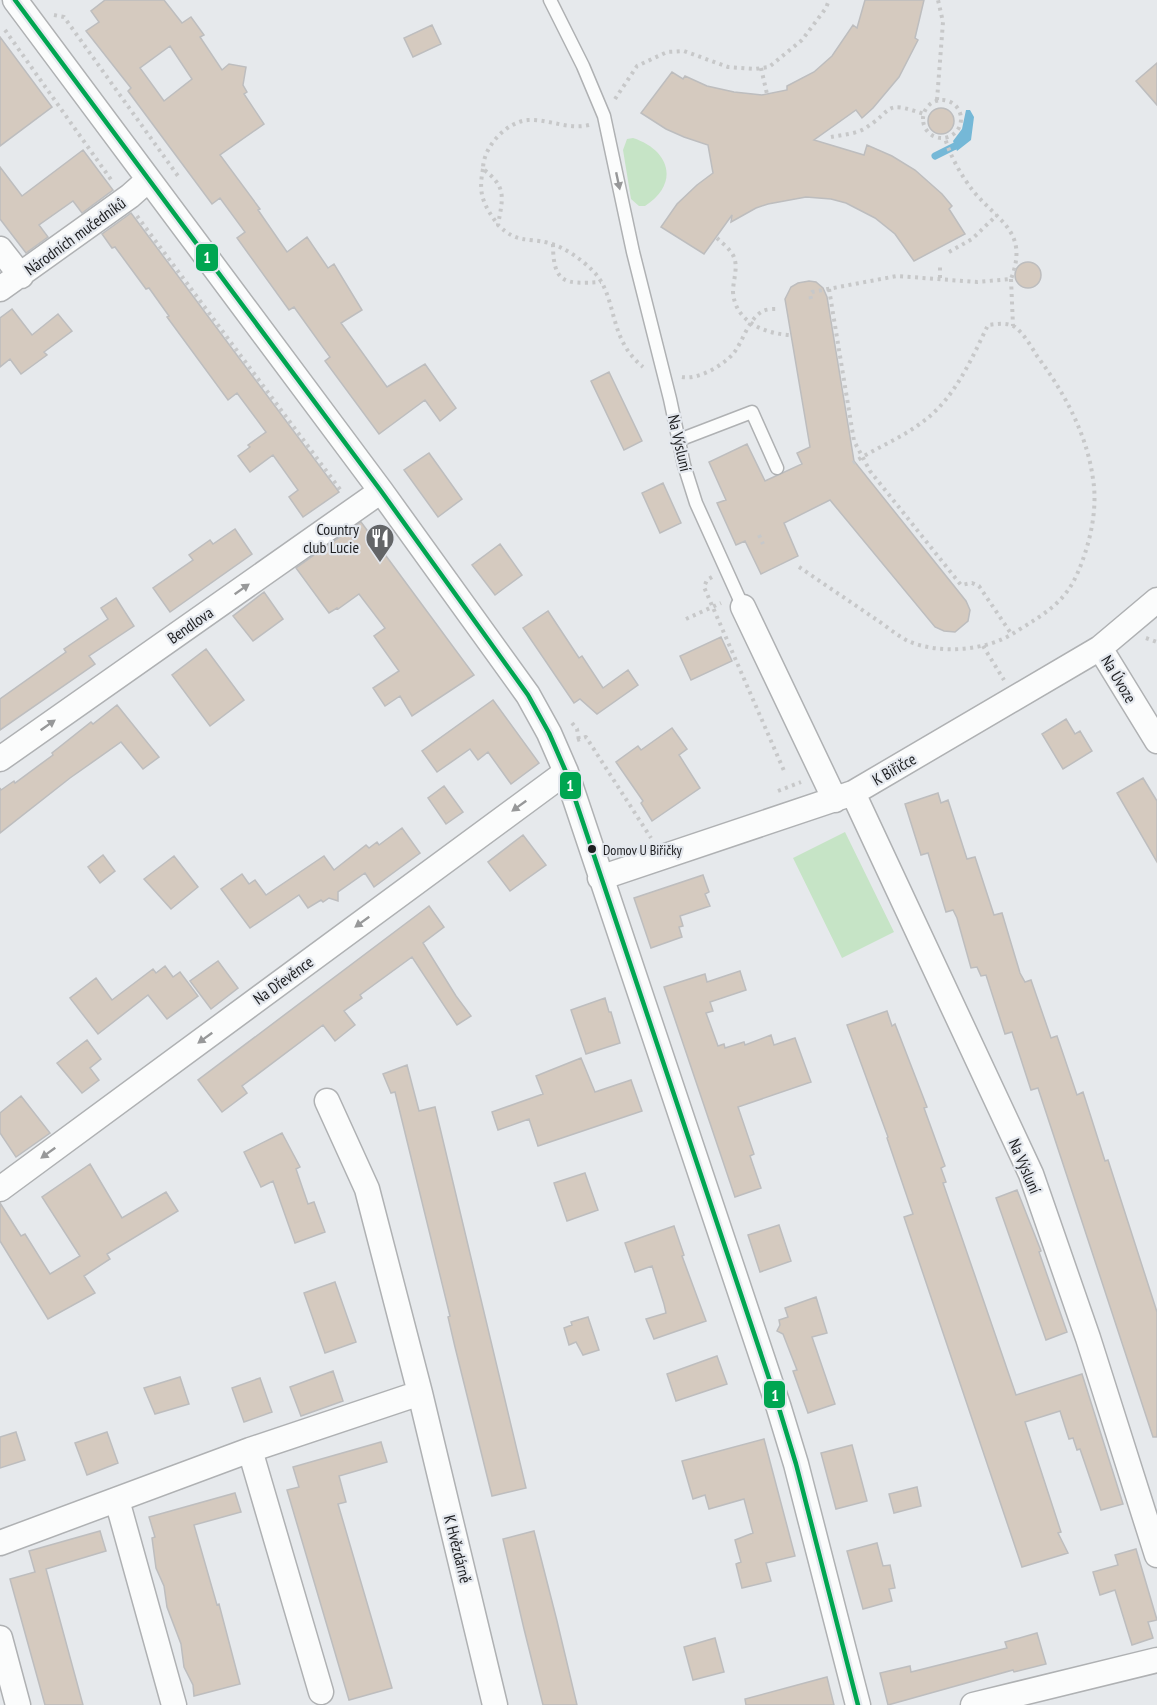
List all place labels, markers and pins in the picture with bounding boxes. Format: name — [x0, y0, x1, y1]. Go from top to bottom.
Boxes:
place label: Country club Lucie — [303, 519, 359, 557]
restaurant icon: Country club Lucie — [364, 522, 396, 564]
place label: Domov U Biřičky — [603, 841, 683, 859]
marker: Domov U Biřičky — [586, 843, 598, 855]

